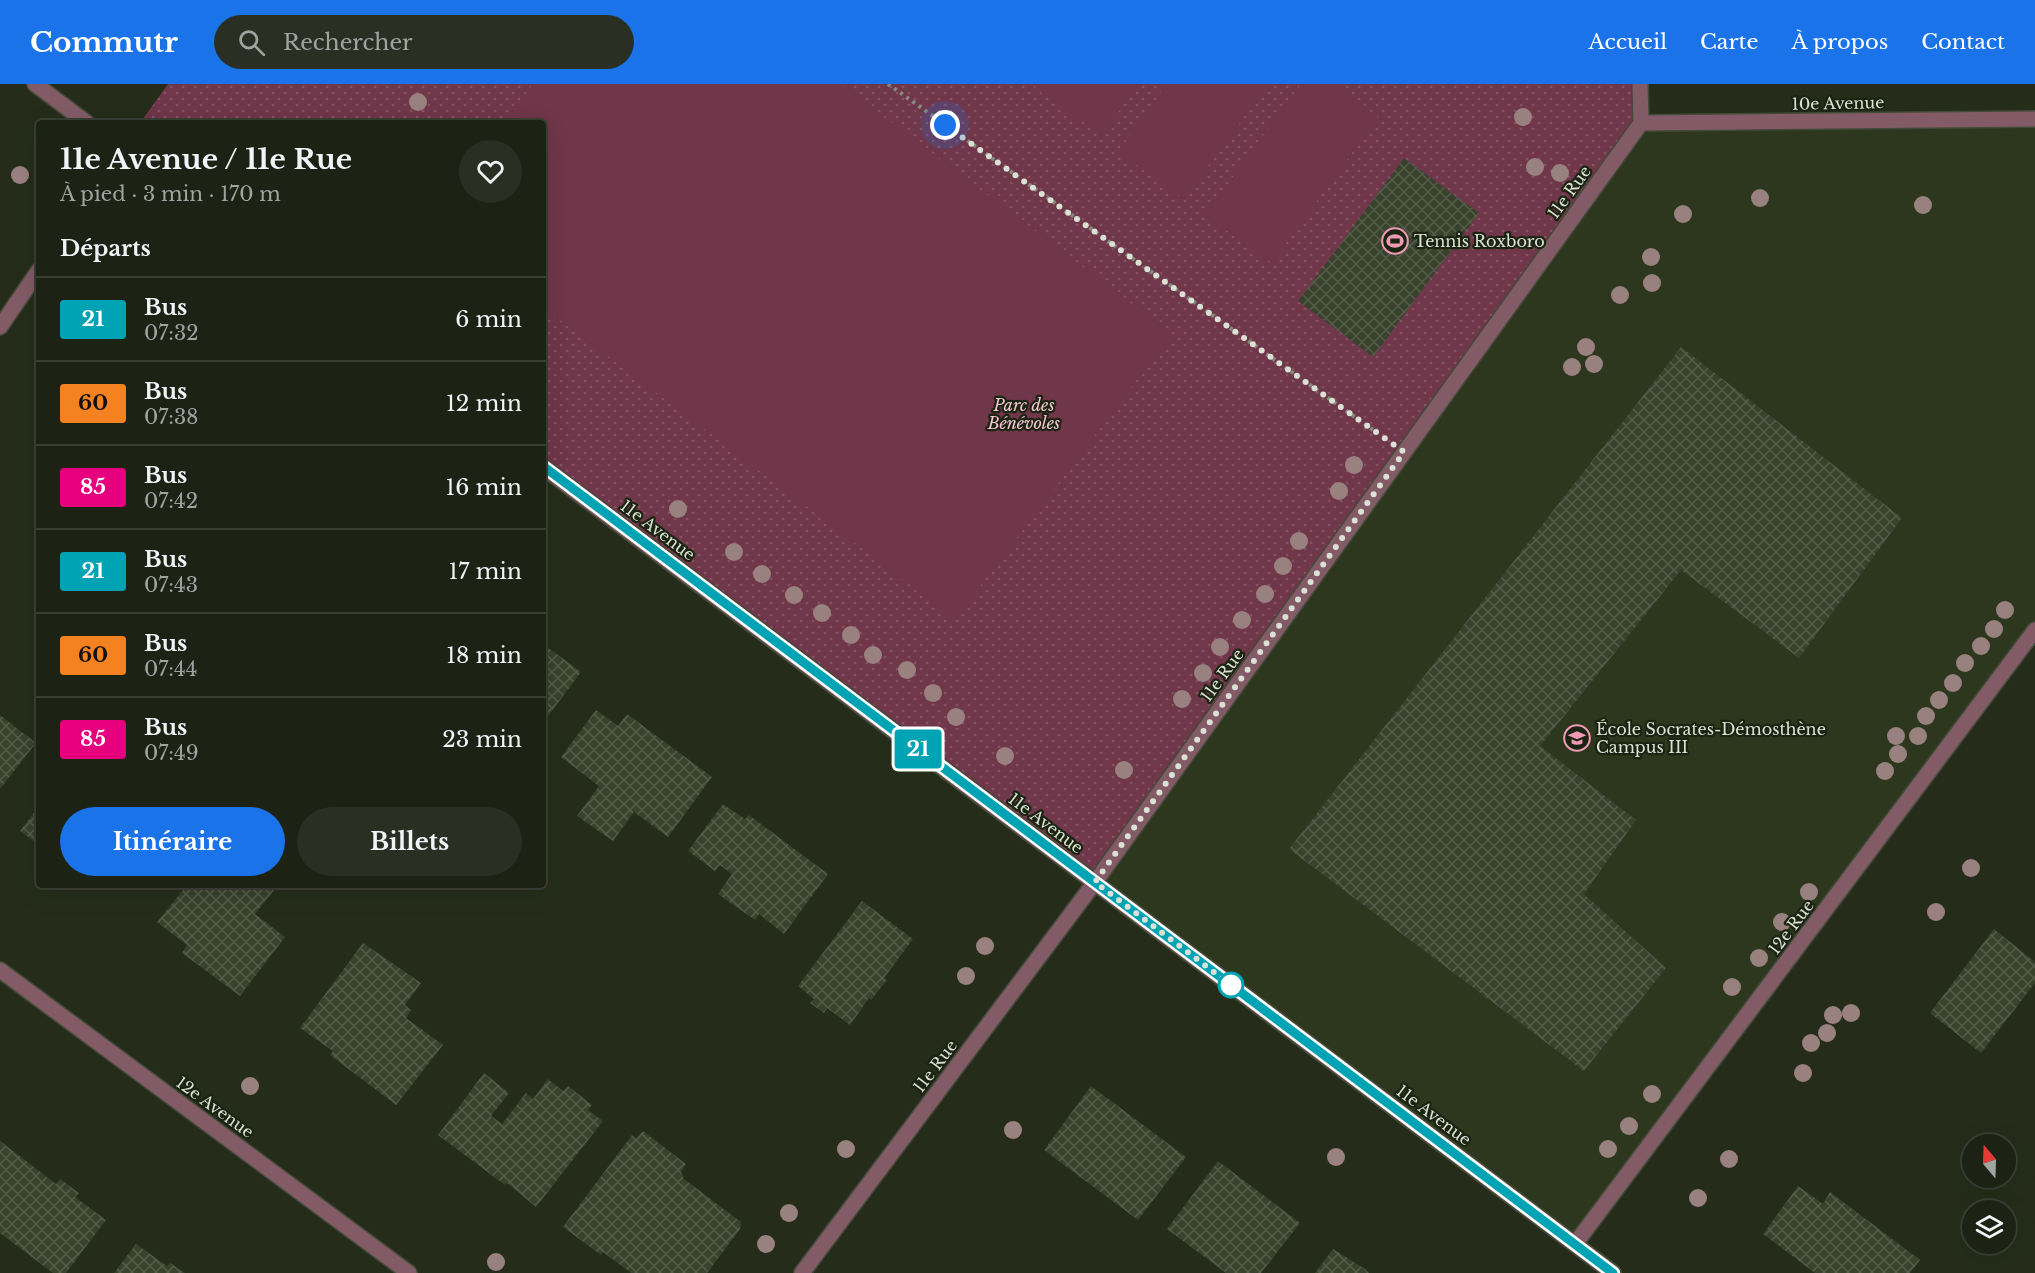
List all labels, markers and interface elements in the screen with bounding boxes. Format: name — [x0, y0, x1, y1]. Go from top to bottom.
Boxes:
search box — [214, 15, 634, 69]
text: Commutr — [30, 25, 178, 60]
icon: search — [235, 26, 268, 59]
text: Rechercher — [283, 29, 413, 56]
text: Accueil — [1589, 29, 1667, 55]
text: Carte — [1700, 29, 1759, 55]
text: À propos — [1792, 29, 1888, 55]
text: Contact — [1921, 29, 2005, 55]
street label: 10e Avenue — [1792, 92, 1884, 114]
your location — [930, 110, 960, 140]
button: heart — [459, 140, 522, 203]
text: 11e Avenue / 11e Rue — [60, 142, 352, 177]
street label: 11e Rue — [1543, 162, 1595, 222]
text: À pied · 3 min · 170 m — [60, 182, 281, 206]
sports icon: Tennis Roxboro — [1380, 226, 1410, 256]
place label: Tennis Roxboro — [1414, 231, 1545, 251]
text: Départs — [60, 235, 151, 262]
text: Bus — [144, 294, 187, 321]
text: 21 — [82, 306, 104, 332]
text: 6 min — [455, 306, 522, 333]
text: 07:32 — [144, 321, 199, 345]
text: Bus — [144, 378, 187, 405]
text: 60 — [78, 390, 108, 416]
text: 12 min — [446, 390, 522, 417]
park label: Parc des Bénévoles — [987, 395, 1060, 433]
text: 07:38 — [144, 405, 198, 429]
text: Bus — [144, 462, 187, 489]
text: 85 — [80, 474, 106, 500]
text: 16 min — [445, 474, 522, 501]
text: 07:42 — [144, 489, 198, 513]
street label: 11e Avenue — [617, 495, 699, 565]
text: Bus — [144, 546, 187, 573]
text: 21 — [82, 558, 104, 584]
text: 17 min — [449, 558, 522, 585]
text: 07:43 — [144, 573, 198, 597]
text: Bus — [144, 630, 187, 657]
text: 60 — [78, 642, 108, 668]
text: 18 min — [446, 642, 522, 669]
street label: 11e Rue — [1196, 645, 1248, 705]
text: 07:44 — [144, 657, 197, 681]
text: Bus — [144, 714, 187, 741]
place label: École Socrates-Démosthène Campus III — [1596, 719, 1826, 757]
school or university icon: École Socrates-Démosthène Campus III — [1562, 723, 1592, 753]
text: 85 — [80, 726, 106, 752]
text: 23 min — [442, 726, 522, 753]
line badge: 21 — [891, 730, 945, 768]
text: 21 — [907, 736, 929, 762]
text: 07:49 — [144, 741, 199, 765]
street label: 11e Avenue — [1005, 788, 1087, 858]
button: Itinéraire — [60, 807, 285, 876]
button: Billets — [297, 807, 522, 876]
street label: 12e Rue — [1764, 896, 1818, 958]
unlabelled marker — [1218, 972, 1244, 998]
street label: 11e Rue — [909, 1036, 961, 1096]
street label: 12e Avenue — [172, 1072, 258, 1142]
street label: 11e Avenue — [1393, 1080, 1475, 1150]
north arrow — [1962, 1134, 2016, 1188]
map controls — [1962, 1134, 2016, 1254]
button: layers — [1962, 1200, 2016, 1254]

